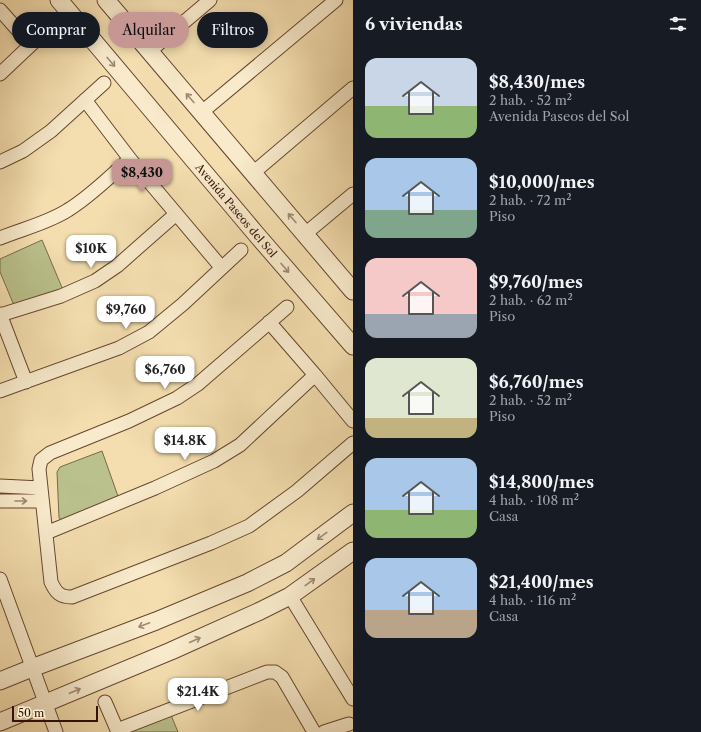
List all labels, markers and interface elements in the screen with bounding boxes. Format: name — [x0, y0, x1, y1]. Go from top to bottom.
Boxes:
chip: Comprar — [12, 12, 100, 48]
chip: Alquilar — [108, 12, 189, 48]
chip: Filtros — [197, 12, 268, 48]
icon: filters — [667, 13, 689, 35]
text: 6 viviendas — [365, 14, 463, 34]
one-way arrow — [106, 56, 115, 66]
text: $8,430/mes — [489, 72, 585, 92]
icon: home — [397, 74, 445, 122]
one-way arrow — [185, 92, 194, 103]
text: 2 hab. · 52 m² — [489, 92, 572, 108]
text: Avenida Paseos del Sol — [489, 108, 629, 124]
pin: $8,430 — [109, 159, 175, 193]
street label: Avenida Paseos del Sol — [192, 160, 280, 261]
text: $8,430 — [121, 164, 163, 180]
text: $10,000/mes — [489, 172, 595, 192]
icon: home — [397, 174, 445, 222]
text: 2 hab. · 72 m² — [489, 192, 572, 208]
text: Piso — [489, 208, 515, 224]
one-way arrow — [287, 213, 296, 223]
pin: $10K — [67, 235, 115, 269]
text: $10K — [75, 240, 107, 256]
one-way arrow — [281, 263, 290, 273]
text: $9,760/mes — [489, 272, 583, 292]
icon: home — [397, 274, 445, 322]
text: 2 hab. · 62 m² — [489, 292, 573, 308]
pin: $9,760 — [93, 296, 159, 330]
text: $9,760 — [106, 301, 146, 317]
text: Piso — [489, 308, 515, 324]
pin: $6,760 — [132, 356, 198, 390]
text: $6,760 — [145, 361, 185, 377]
text: $6,760/mes — [489, 372, 584, 392]
icon: home — [397, 374, 445, 422]
text: 2 hab. · 52 m² — [489, 392, 572, 408]
text: Piso — [489, 408, 515, 424]
pin: $14.8K — [152, 427, 218, 461]
text: $14.8K — [164, 432, 206, 448]
text: $14,800/mes — [489, 472, 594, 492]
icon: home — [397, 474, 445, 522]
text: 4 hab. · 108 m² — [489, 492, 579, 508]
one-way arrow — [14, 497, 27, 505]
text: Casa — [489, 508, 518, 524]
one-way arrow — [317, 532, 328, 540]
text: $21,400/mes — [489, 572, 594, 592]
icon: home — [397, 574, 445, 622]
one-way arrow — [304, 577, 315, 586]
text: 4 hab. · 116 m² — [489, 592, 576, 608]
text: Casa — [489, 608, 518, 624]
one-way arrow — [139, 622, 151, 630]
one-way arrow — [188, 636, 200, 643]
pin: $21.4K — [165, 678, 231, 712]
text: $21.4K — [177, 683, 219, 699]
one-way arrow — [69, 687, 81, 695]
scale bar — [12, 704, 98, 723]
text: 50 m — [18, 706, 44, 720]

